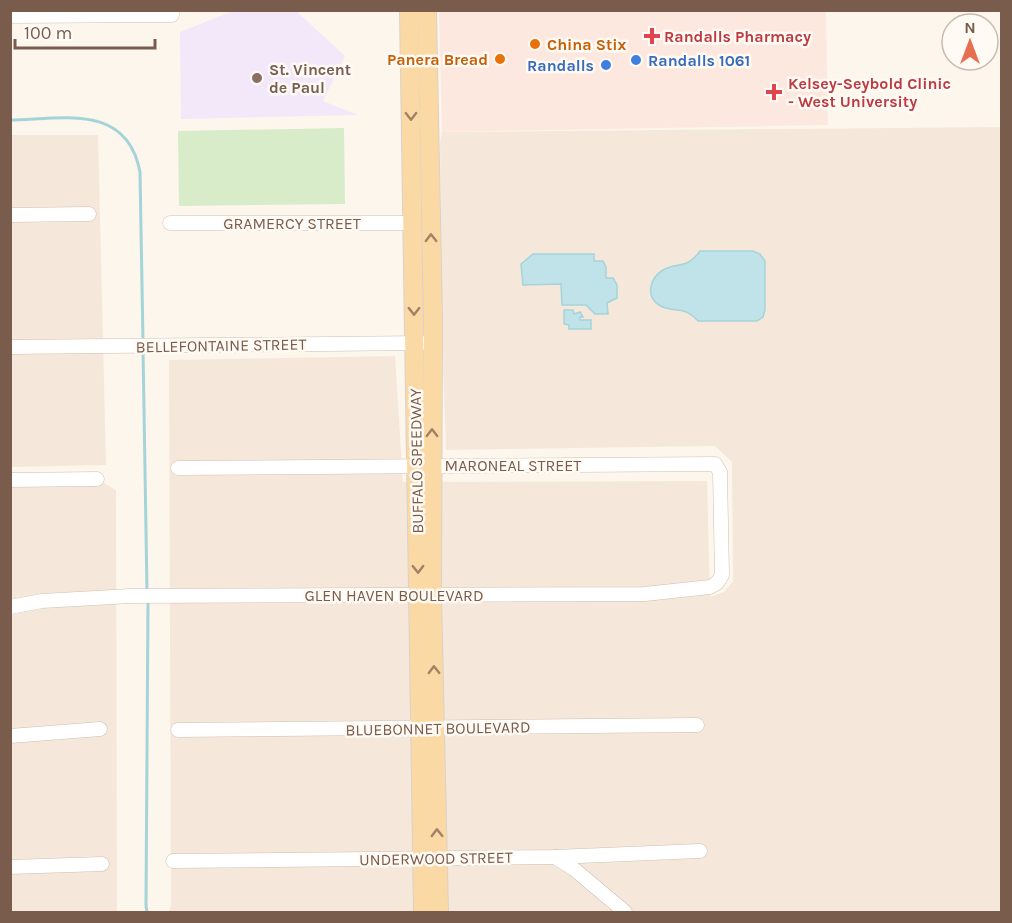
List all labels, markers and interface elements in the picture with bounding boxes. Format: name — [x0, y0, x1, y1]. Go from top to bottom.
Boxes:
scale bar — [15, 12, 154, 50]
north arrow — [940, 12, 1000, 72]
text: N — [964, 18, 976, 37]
text: 100 m — [24, 22, 72, 44]
place label: Randalls Pharmacy — [664, 27, 811, 46]
marker: Randalls Pharmacy — [645, 29, 659, 43]
place label: China Stix — [547, 35, 626, 54]
marker: China Stix — [528, 37, 542, 51]
place label: Panera Bread — [387, 50, 488, 69]
place label: Randalls 1061 — [648, 51, 750, 70]
marker: Panera Bread — [493, 52, 507, 66]
marker: Randalls 1061 — [629, 53, 643, 67]
place label: Randalls — [527, 56, 594, 75]
marker: Randalls — [599, 58, 613, 72]
place label: St. Vincent de Paul — [269, 60, 351, 97]
marker: St. Vincent de Paul — [250, 71, 264, 85]
place label: Kelsey-Seybold Clinic - West University — [788, 74, 951, 111]
marker: Kelsey-Seybold Clinic - West University — [765, 83, 783, 101]
one-way arrow — [405, 112, 417, 121]
street label: GRAMERCY STREET — [223, 214, 361, 233]
one-way arrow — [425, 233, 437, 242]
one-way arrow — [408, 307, 420, 316]
street label: BELLEFONTAINE STREET — [135, 335, 307, 356]
street label: BUFFALO SPEEDWAY — [406, 388, 427, 534]
one-way arrow — [426, 428, 438, 437]
street label: MARONEAL STREET — [445, 456, 581, 475]
one-way arrow — [412, 564, 424, 573]
street label: GLEN HAVEN BOULEVARD — [305, 586, 483, 605]
one-way arrow — [428, 665, 440, 674]
street label: BLUEBONNET BOULEVARD — [345, 717, 531, 740]
one-way arrow — [431, 829, 443, 838]
street label: UNDERWOOD STREET — [359, 848, 513, 869]

